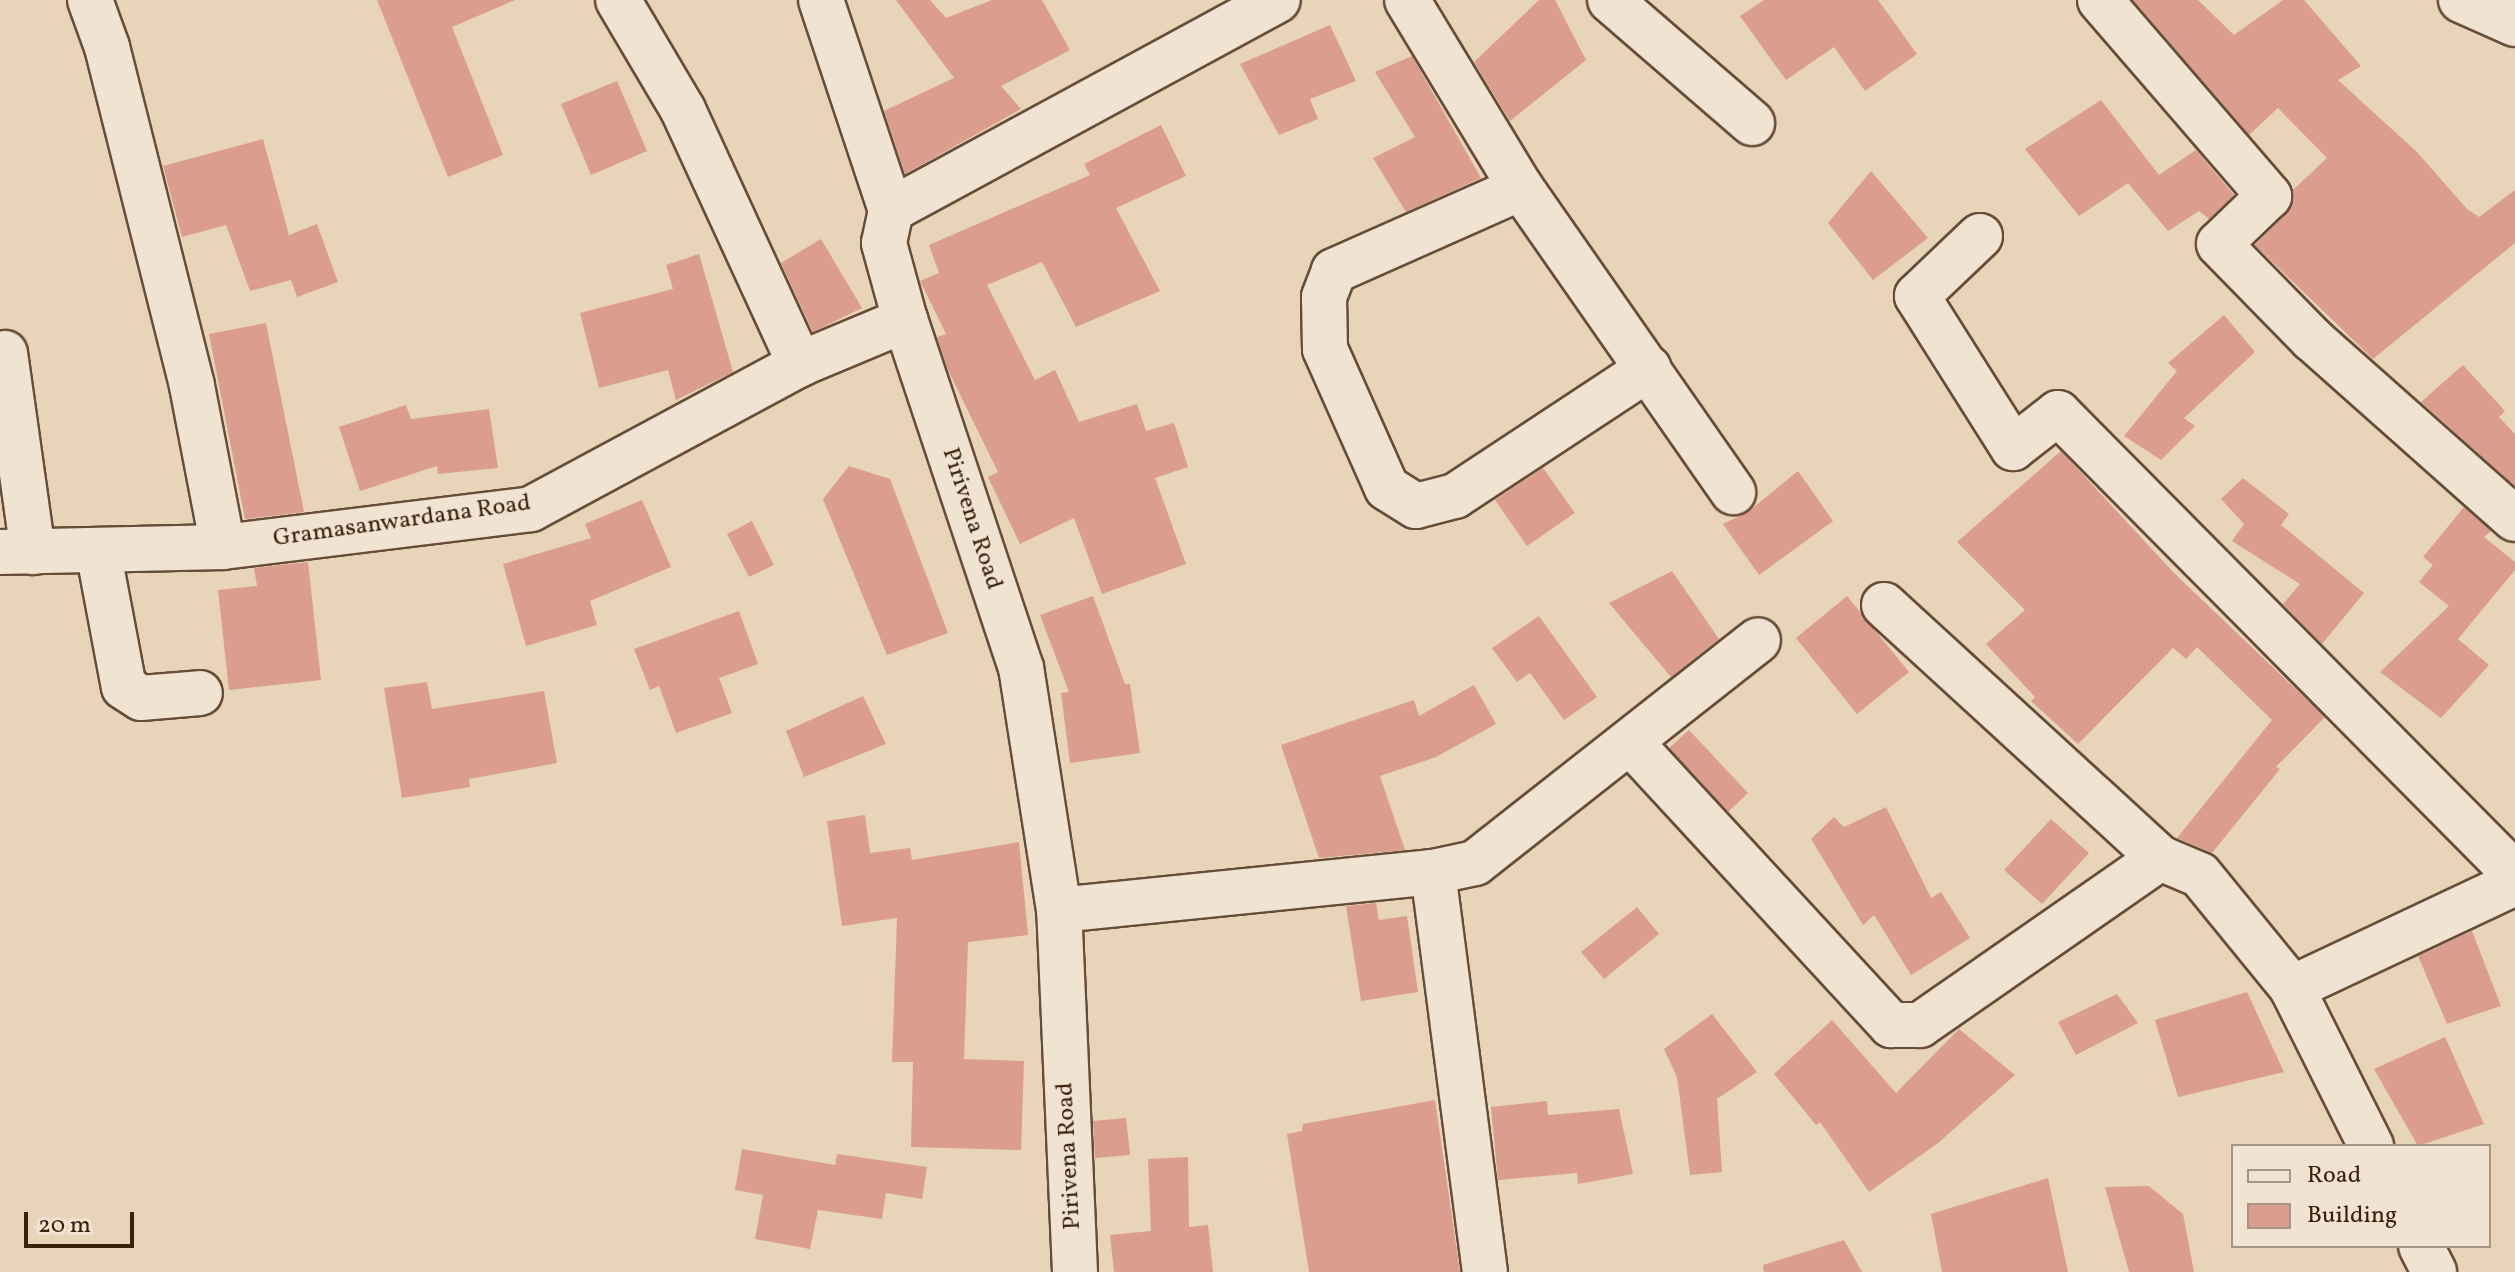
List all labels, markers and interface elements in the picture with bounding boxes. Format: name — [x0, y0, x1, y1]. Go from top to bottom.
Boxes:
street label: Pirivena Road — [935, 444, 1007, 594]
street label: Gramasanwardana Road — [271, 490, 533, 554]
street label: Pirivena Road — [1052, 1082, 1088, 1230]
legend — [2231, 1144, 2491, 1248]
text: Road — [2307, 1159, 2361, 1193]
scale bar — [28, 1196, 138, 1246]
text: Building — [2307, 1199, 2397, 1233]
text: 20 m — [38, 1209, 91, 1243]

